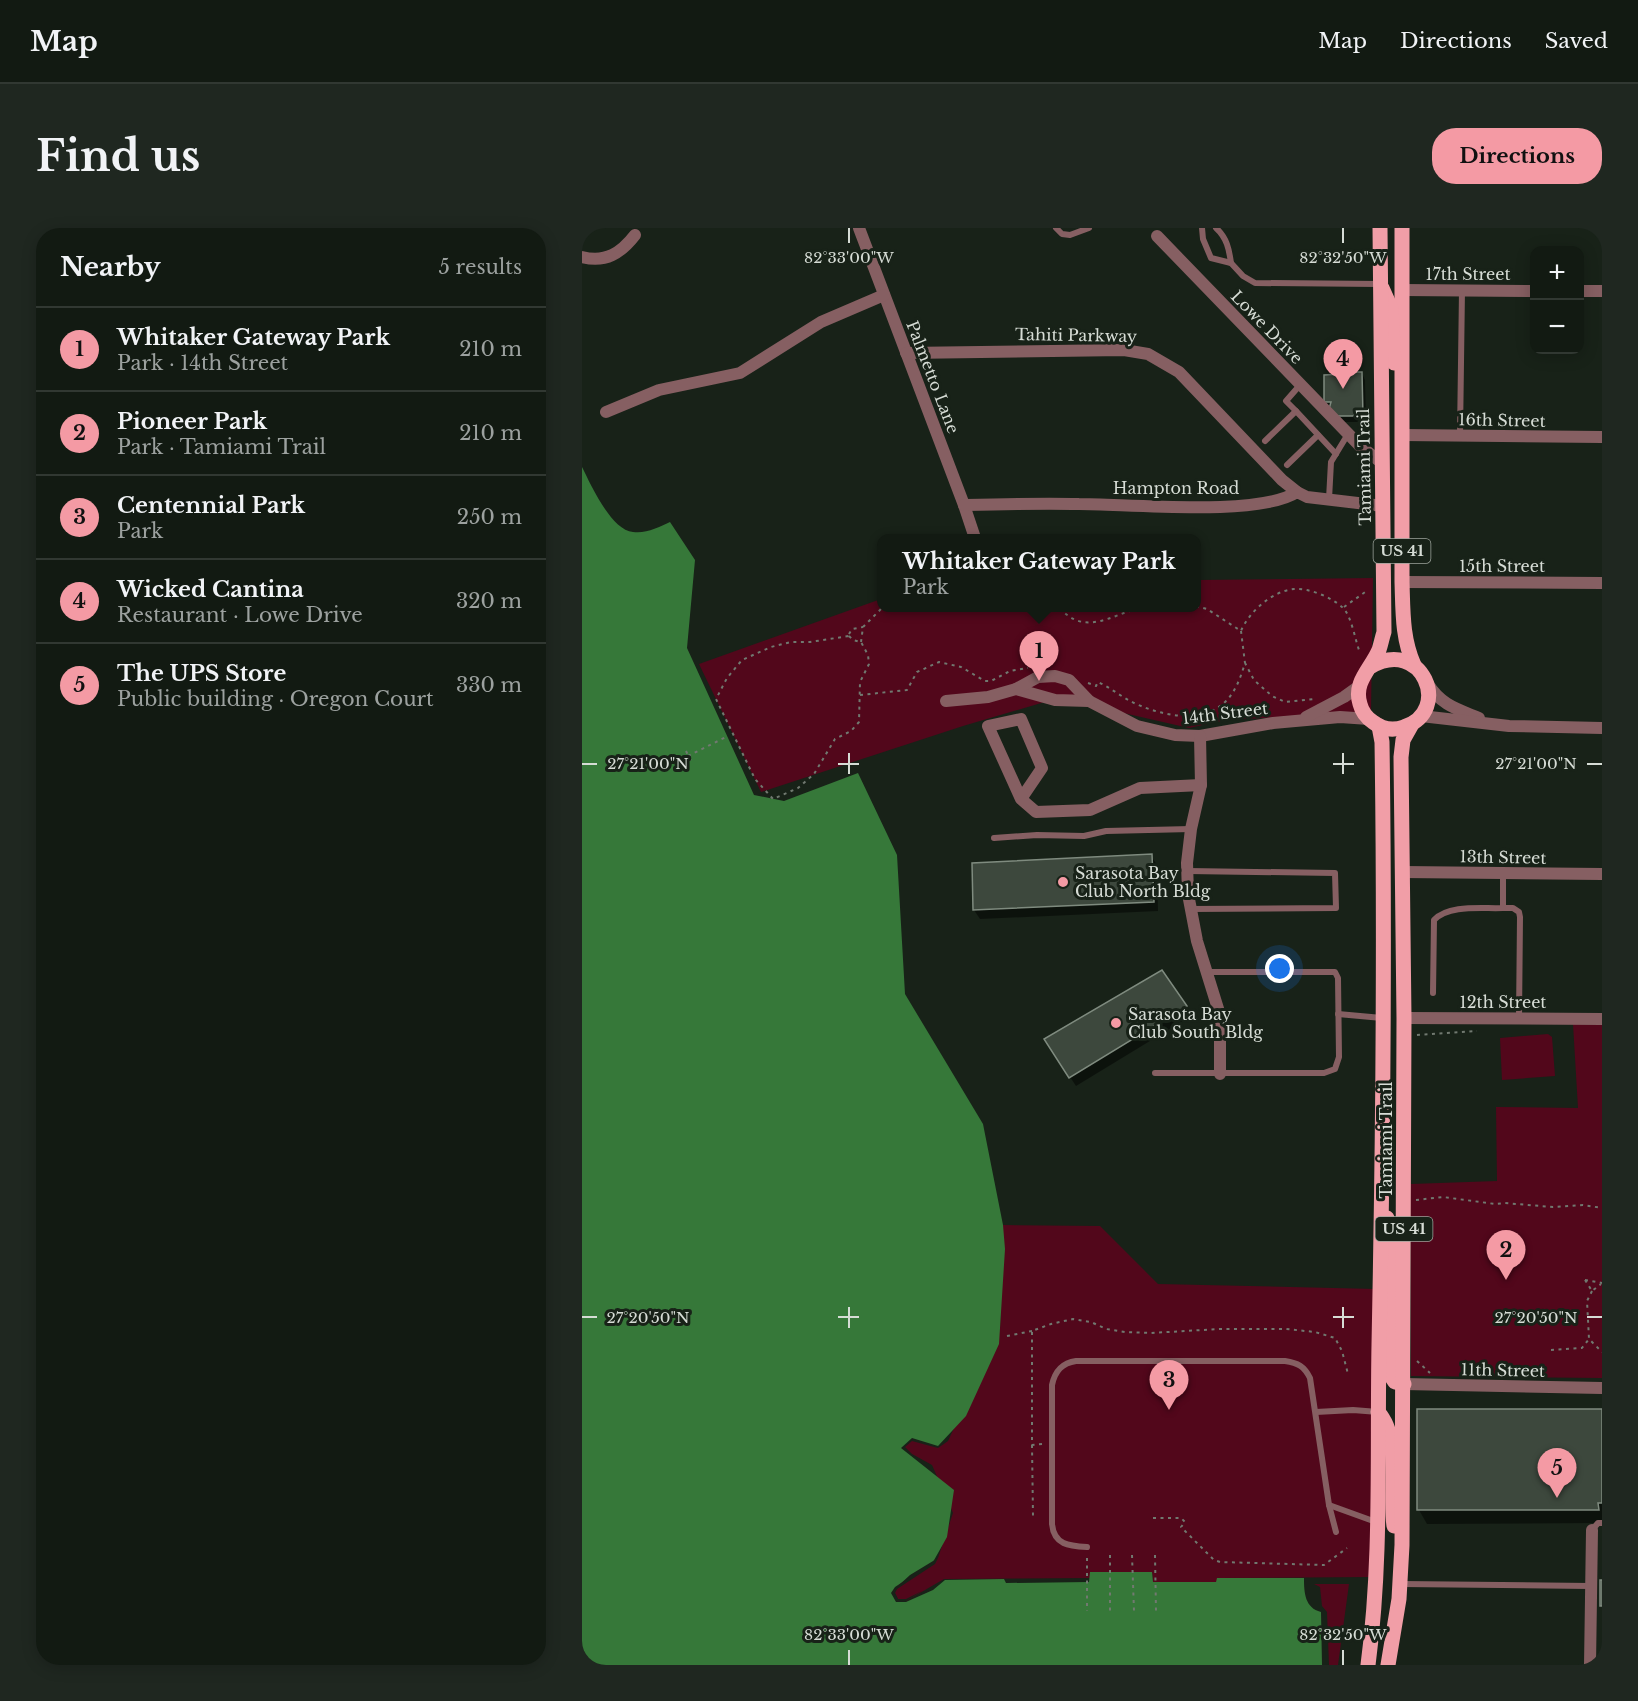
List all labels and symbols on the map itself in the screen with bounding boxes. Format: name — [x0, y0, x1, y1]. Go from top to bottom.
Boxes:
text: 82°33'00"W — [804, 248, 894, 267]
text: 82°32'50"W — [1299, 248, 1387, 267]
street label: 17th Street — [1426, 264, 1510, 284]
street label: Lowe Drive — [1227, 286, 1307, 368]
street label: Palmetto Lane — [902, 318, 964, 436]
street label: Tahiti Parkway — [1015, 324, 1138, 346]
pin: 4 — [1324, 340, 1362, 389]
street label: Tamiami Trail — [1353, 408, 1375, 526]
street label: 16th Street — [1458, 409, 1546, 431]
street label: Hampton Road — [1113, 478, 1239, 498]
road number: US 41 — [1374, 539, 1430, 563]
street label: 15th Street — [1459, 556, 1545, 576]
pin: 1 — [1020, 632, 1058, 681]
street label: 14th Street — [1181, 698, 1269, 728]
text: 27°21'00"N — [607, 754, 689, 773]
text: 27°21'00"N — [1495, 754, 1577, 773]
street label: 13th Street — [1459, 846, 1547, 868]
place label: Sarasota Bay Club North Bldg — [1075, 863, 1211, 901]
marker: Sarasota Bay Club North Bldg — [1056, 875, 1070, 889]
your location — [1265, 954, 1294, 983]
street label: 12th Street — [1460, 992, 1546, 1012]
place label: Sarasota Bay Club South Bldg — [1128, 1004, 1263, 1042]
marker: Sarasota Bay Club South Bldg — [1109, 1016, 1123, 1030]
street label: Tamiami Trail — [1376, 1081, 1396, 1199]
road number: US 41 — [1376, 1217, 1432, 1241]
pin: 2 — [1486, 1230, 1526, 1280]
text: 27°20'50"N — [606, 1308, 690, 1327]
text: 27°20'50"N — [1494, 1308, 1578, 1327]
street label: 11th Street — [1461, 1359, 1545, 1381]
pin: 3 — [1150, 1360, 1188, 1410]
pin: 5 — [1538, 1448, 1576, 1498]
text: 82°33'00"W — [804, 1625, 894, 1644]
text: 82°32'50"W — [1299, 1625, 1387, 1644]

